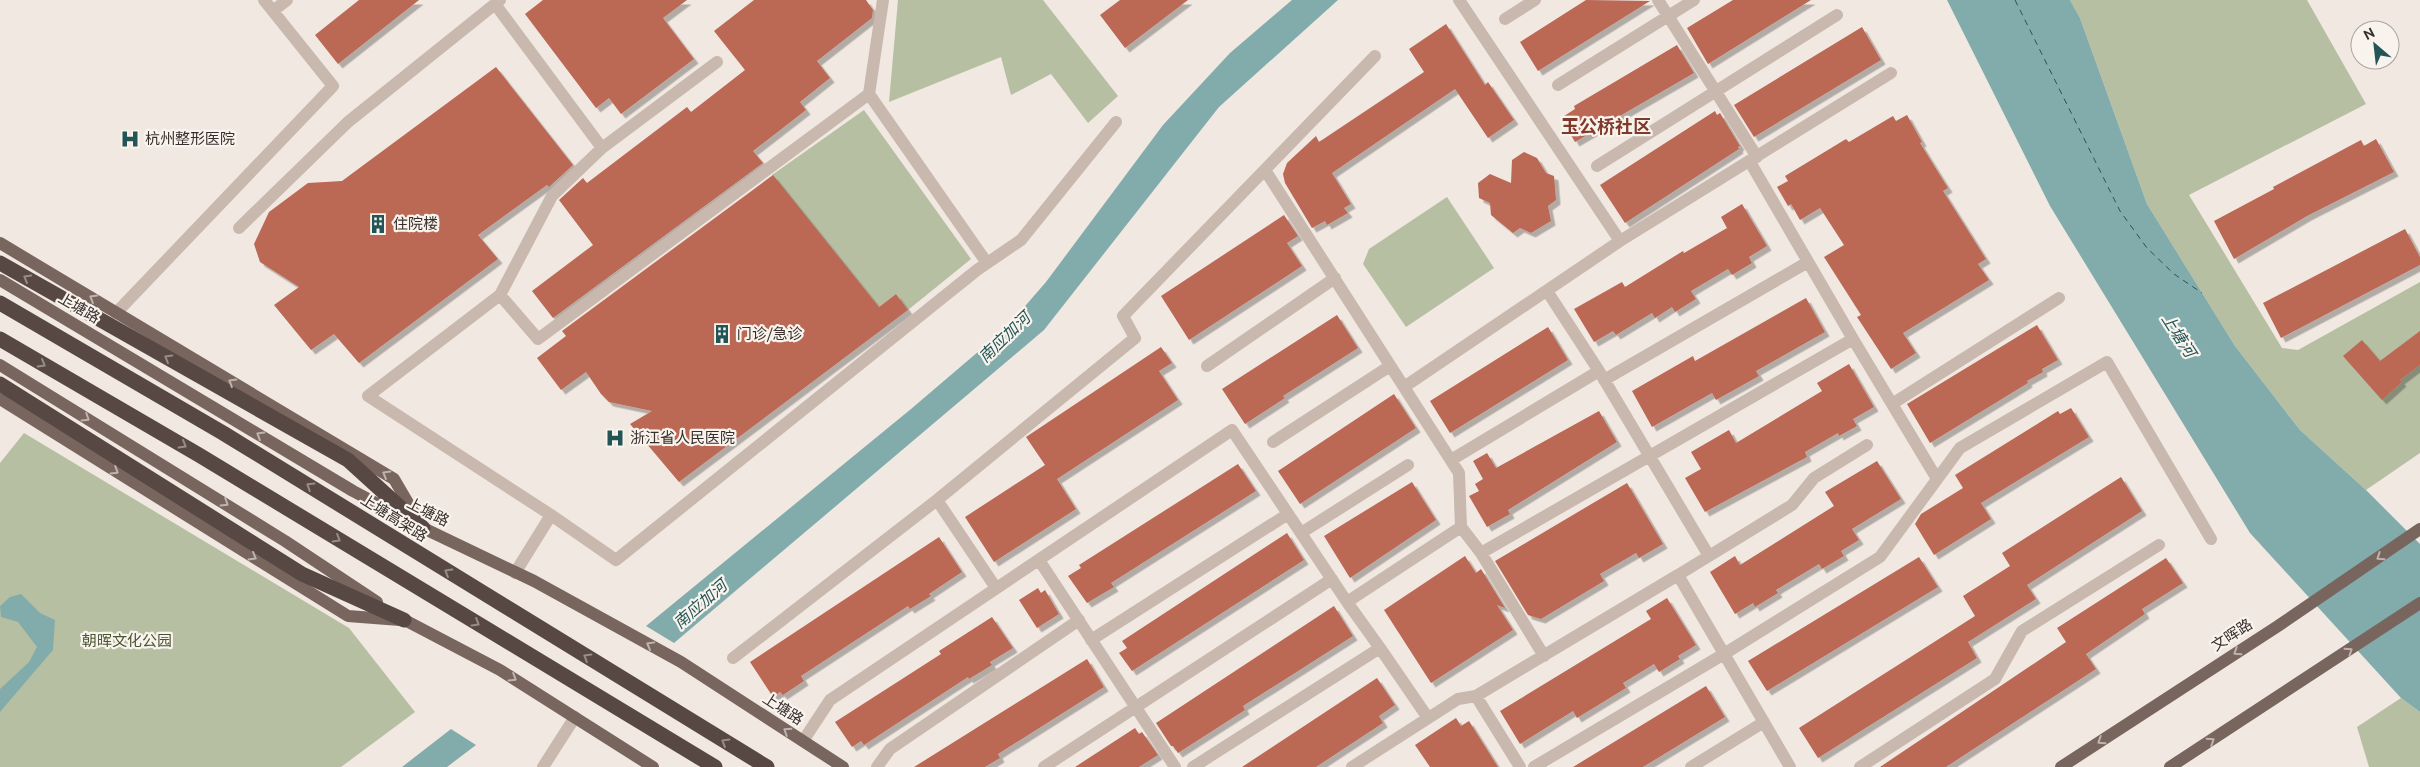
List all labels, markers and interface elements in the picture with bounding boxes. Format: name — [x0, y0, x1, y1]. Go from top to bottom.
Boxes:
north arrow — [2350, 20, 2400, 70]
text: N — [2361, 24, 2377, 43]
district label: 玉公桥社区 — [1561, 116, 1651, 136]
hospital icon: 杭州整形医院 — [119, 128, 141, 150]
place label: 杭州整形医院 — [145, 130, 235, 147]
building icon: 住院楼 — [367, 213, 389, 235]
place label: 住院楼 — [393, 215, 438, 232]
one-way arrow — [23, 275, 32, 285]
street label: 上塘路 — [56, 289, 103, 326]
one-way arrow — [89, 295, 98, 305]
water label: 南应加河 — [975, 306, 1035, 366]
water label: 上塘河 — [2158, 310, 2201, 363]
building icon: 门诊/急诊 — [711, 323, 733, 345]
place label: 门诊/急诊 — [737, 325, 803, 342]
one-way arrow — [165, 355, 174, 365]
one-way arrow — [37, 357, 46, 367]
one-way arrow — [229, 378, 238, 388]
one-way arrow — [81, 412, 90, 422]
hospital icon: 浙江省人民医院 — [604, 427, 626, 449]
place label: 浙江省人民医院 — [630, 429, 735, 446]
one-way arrow — [257, 432, 266, 442]
one-way arrow — [177, 439, 186, 449]
one-way arrow — [110, 465, 119, 475]
one-way arrow — [383, 471, 392, 481]
one-way arrow — [306, 483, 315, 493]
street label: 上塘高架路 — [358, 490, 431, 545]
street label: 上塘路 — [404, 494, 452, 529]
one-way arrow — [219, 497, 228, 507]
one-way arrow — [331, 532, 340, 542]
one-way arrow — [248, 551, 257, 561]
one-way arrow — [2376, 551, 2385, 560]
one-way arrow — [444, 568, 453, 578]
water label: 南应加河 — [670, 574, 732, 632]
street label: 文晖路 — [2208, 615, 2255, 654]
one-way arrow — [470, 616, 479, 626]
park label: 朝晖文化公园 — [82, 632, 172, 649]
one-way arrow — [646, 641, 655, 651]
one-way arrow — [2233, 645, 2242, 655]
one-way arrow — [2343, 648, 2353, 657]
one-way arrow — [583, 653, 592, 663]
one-way arrow — [507, 672, 516, 681]
street label: 上塘路 — [760, 689, 807, 728]
one-way arrow — [784, 728, 793, 737]
one-way arrow — [2097, 735, 2107, 744]
one-way arrow — [2206, 737, 2215, 747]
one-way arrow — [722, 738, 731, 748]

